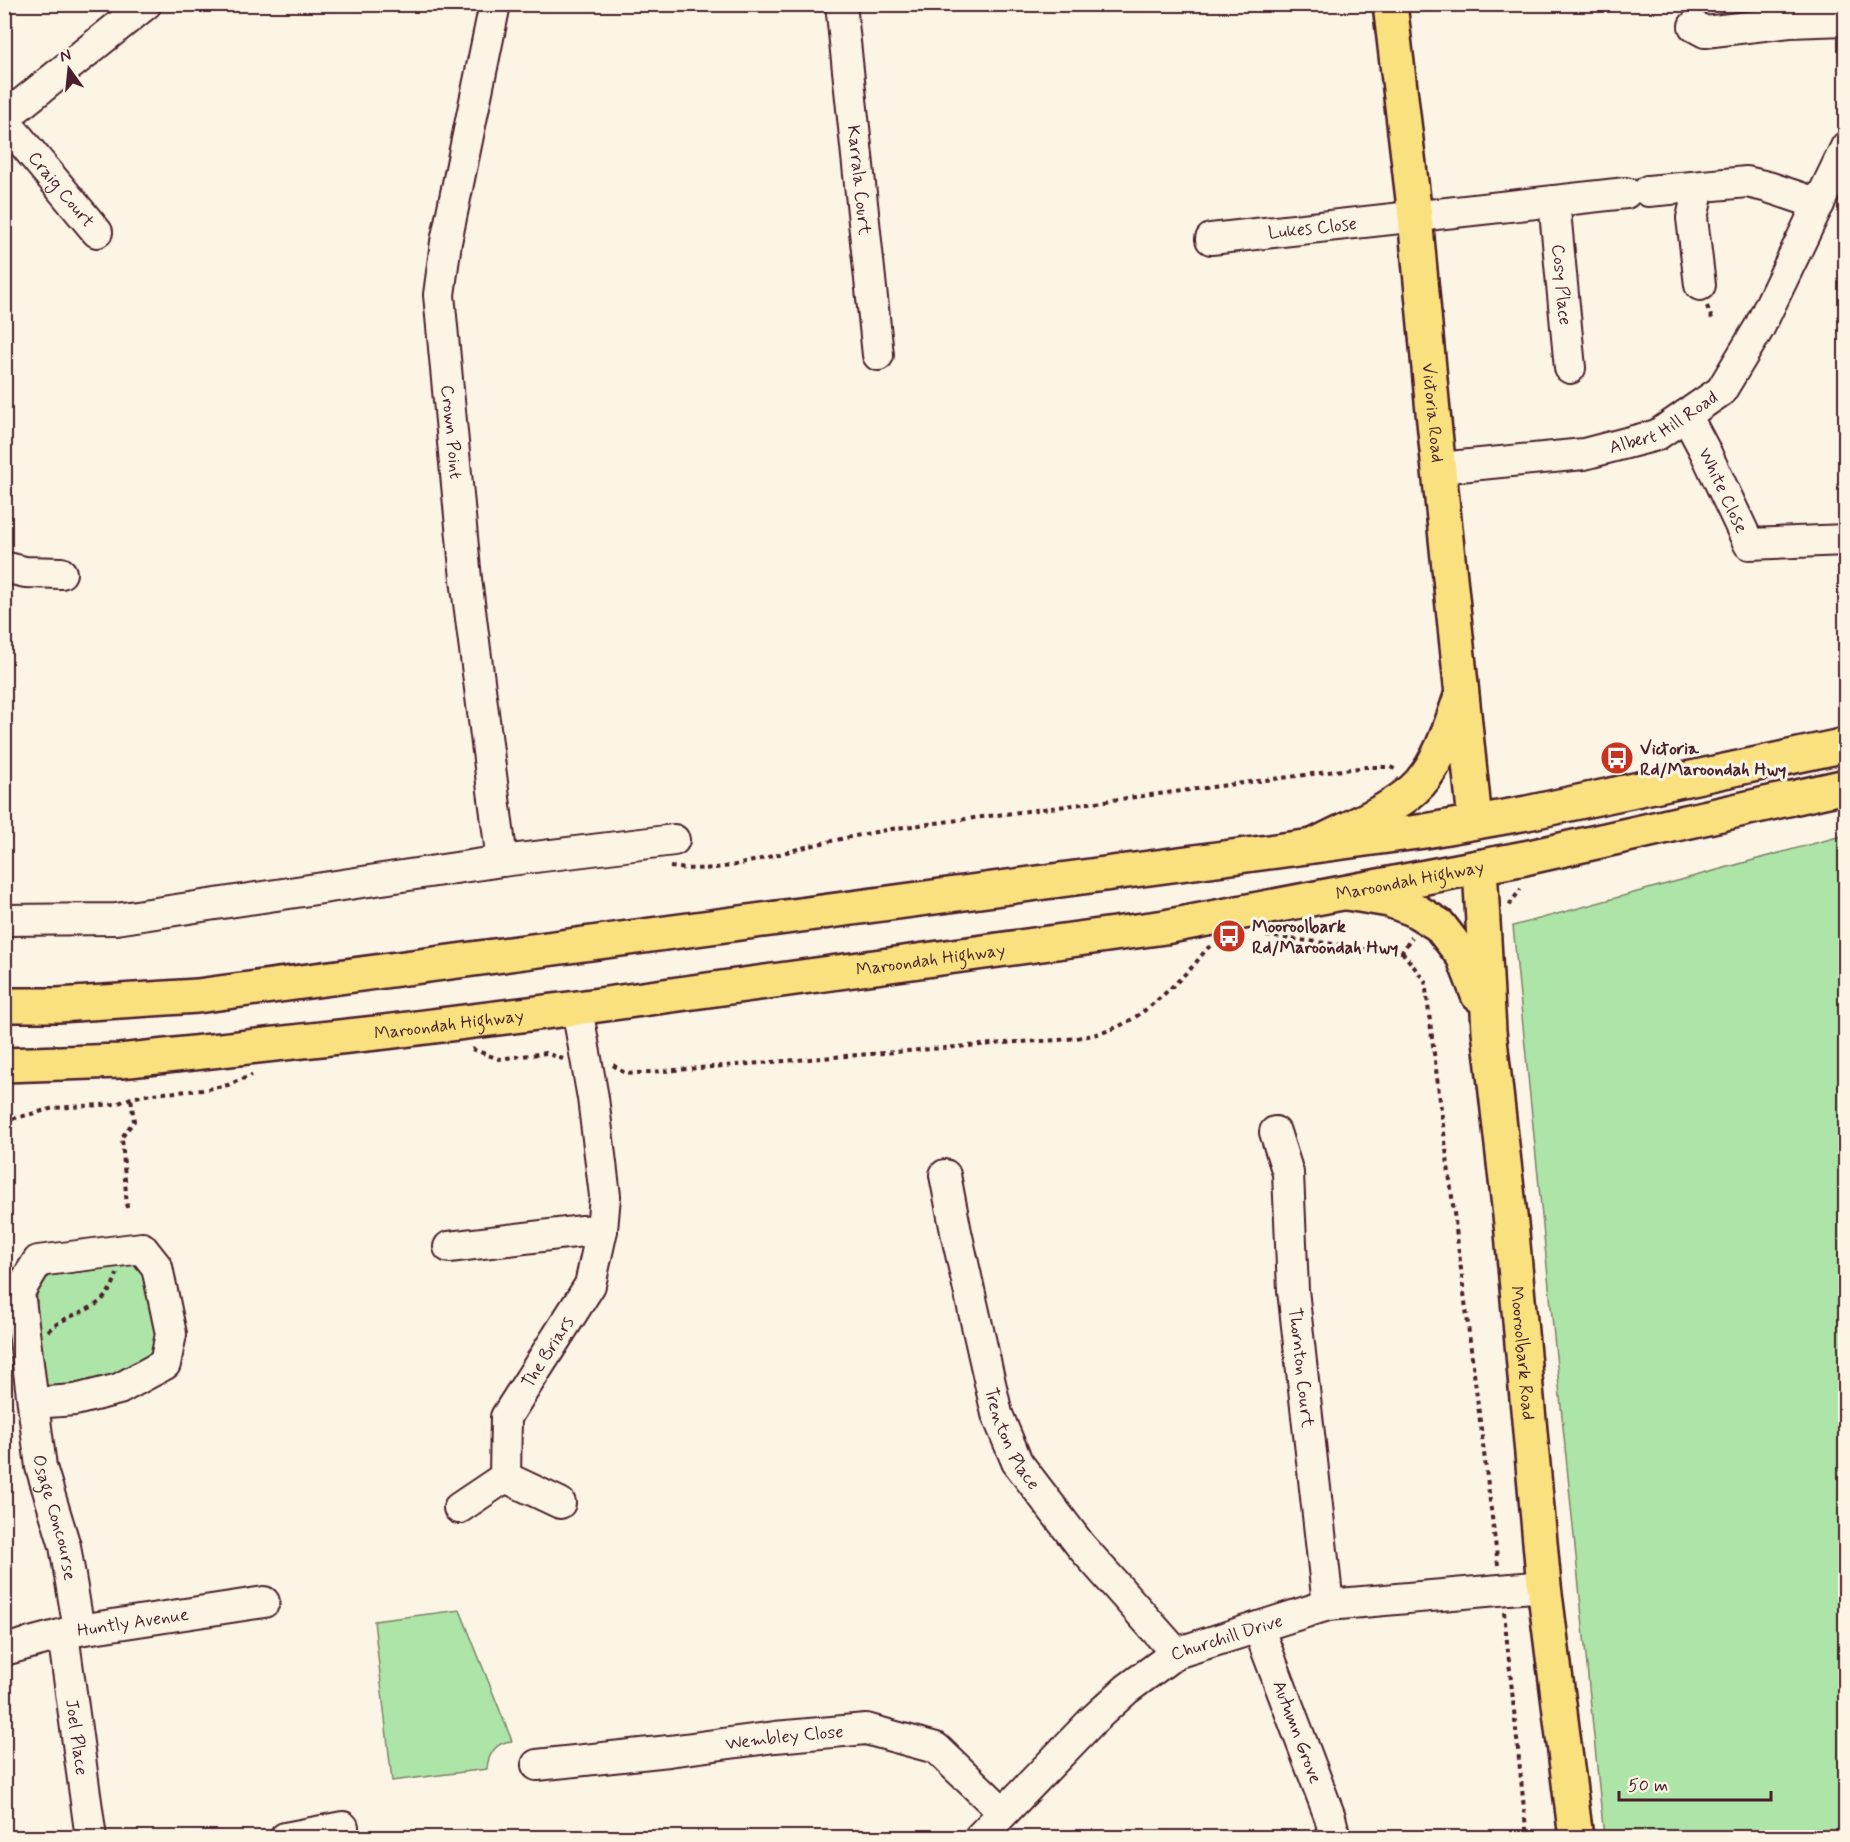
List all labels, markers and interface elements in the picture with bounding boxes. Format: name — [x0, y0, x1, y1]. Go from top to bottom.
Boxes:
north arrow — [39, 39, 99, 99]
text: N — [58, 44, 73, 67]
street label: Karrala Court — [841, 124, 876, 237]
street label: Craig Court — [22, 147, 99, 233]
street label: Lukes Close — [1267, 212, 1358, 246]
street label: Cosy Place — [1545, 243, 1577, 326]
street label: Victoria Road — [1416, 362, 1449, 464]
street label: Crown Point — [435, 384, 467, 480]
street label: Albert Hill Road — [1607, 386, 1723, 460]
street label: White Close — [1692, 444, 1753, 537]
place label: Victoria Rd/Maroondah Hwy — [1640, 737, 1786, 782]
bus stop icon: Victoria Rd/Maroondah Hwy — [1599, 740, 1635, 776]
street label: Maroondah Highway — [1334, 855, 1486, 907]
place label: Mooroolbark Rd/Maroondah Hwy — [1252, 915, 1398, 960]
bus stop icon: Mooroolbark Rd/Maroondah Hwy — [1211, 918, 1247, 954]
street label: Maroondah Highway — [854, 938, 1007, 982]
street label: Maroondah Highway — [373, 1004, 525, 1046]
street label: Mooroolbark Road — [1504, 1285, 1540, 1421]
street label: Thornton Court — [1282, 1306, 1319, 1429]
street label: The Briars — [516, 1312, 580, 1393]
street label: Trenton Place — [978, 1385, 1045, 1495]
street label: Osage Concourse — [27, 1453, 82, 1582]
street label: Huntly Avenue — [75, 1603, 190, 1643]
street label: Churchill Drive — [1168, 1609, 1286, 1667]
street label: Autumn Grove — [1266, 1677, 1327, 1787]
street label: Joel Place — [59, 1698, 93, 1777]
street label: Wembley Close — [724, 1720, 844, 1756]
scale bar — [1619, 1764, 1770, 1802]
text: 50 m — [1628, 1774, 1668, 1798]

